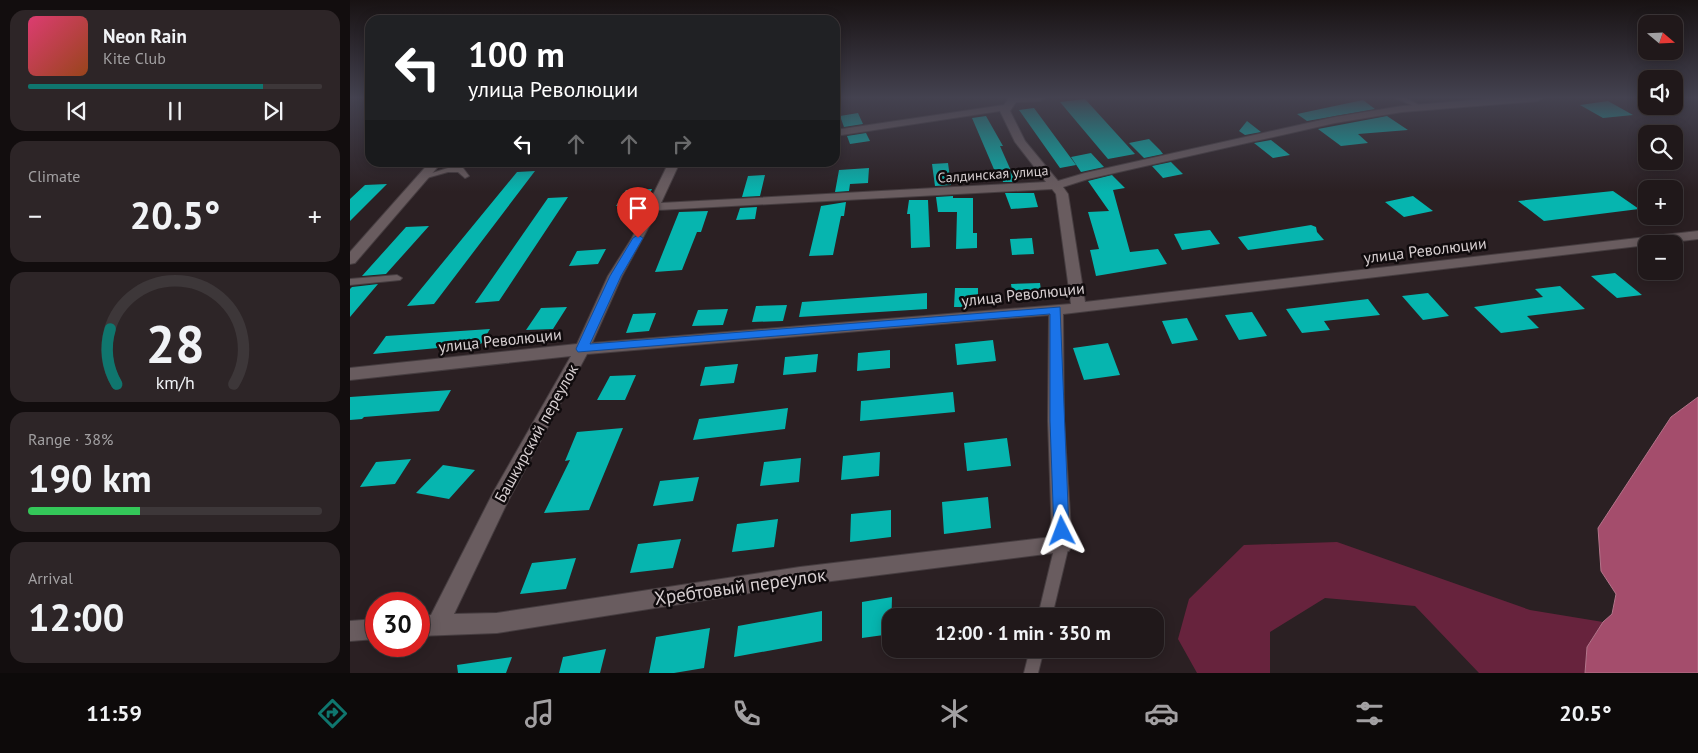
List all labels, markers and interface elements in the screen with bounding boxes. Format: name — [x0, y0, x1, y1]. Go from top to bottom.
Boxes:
north arrow — [1638, 15, 1682, 60]
map controls — [1638, 15, 1683, 280]
text: Neon Rain — [103, 24, 187, 48]
text: 100 m — [468, 31, 565, 77]
icon: left — [385, 35, 450, 100]
text: Kite Club — [103, 48, 166, 68]
button: sound — [1638, 70, 1683, 115]
text: улица Революции — [468, 75, 638, 103]
icon: previous — [63, 97, 91, 125]
icon: pause — [161, 97, 189, 125]
icon: next — [259, 97, 287, 125]
button: search — [1638, 125, 1683, 170]
icon: left — [509, 130, 537, 158]
icon: ahead — [562, 130, 590, 158]
icon: ahead — [615, 130, 643, 158]
icon: right — [668, 130, 696, 158]
street label: Салдинская улица — [937, 161, 1049, 187]
text: Climate — [28, 166, 80, 186]
button: + — [1638, 180, 1683, 225]
pin — [617, 187, 659, 238]
text: 20.5° — [130, 190, 220, 239]
icon: arrive — [624, 194, 652, 222]
text: − — [28, 197, 42, 234]
text: + — [308, 197, 322, 234]
street label: улица Революции — [1362, 233, 1488, 267]
button: − — [1638, 235, 1683, 280]
street label: улица Революции — [960, 278, 1086, 310]
text: 28 — [146, 310, 204, 377]
street label: улица Революции — [437, 324, 563, 356]
street label: Башкирский переулок — [490, 360, 582, 506]
text: km/h — [155, 371, 195, 394]
text: Range · 38% — [28, 429, 113, 449]
text: 190 km — [28, 453, 152, 502]
position arrow — [1035, 504, 1087, 556]
street label: Хребтовый переулок — [653, 562, 827, 610]
text: Arrival — [28, 568, 73, 588]
text: 12:00 — [28, 592, 124, 641]
speed limit sign: 30 — [365, 592, 430, 657]
text: 12:00 · 1 min · 350 m — [935, 621, 1111, 645]
icon: directions — [315, 696, 350, 731]
icon: music — [522, 696, 557, 731]
icon: phone — [729, 696, 764, 731]
icon: climate — [937, 696, 972, 731]
icon: car — [1144, 696, 1179, 731]
icon: filters — [1352, 696, 1387, 731]
text: 11:59 — [86, 699, 142, 727]
text: 20.5° — [1559, 699, 1612, 727]

